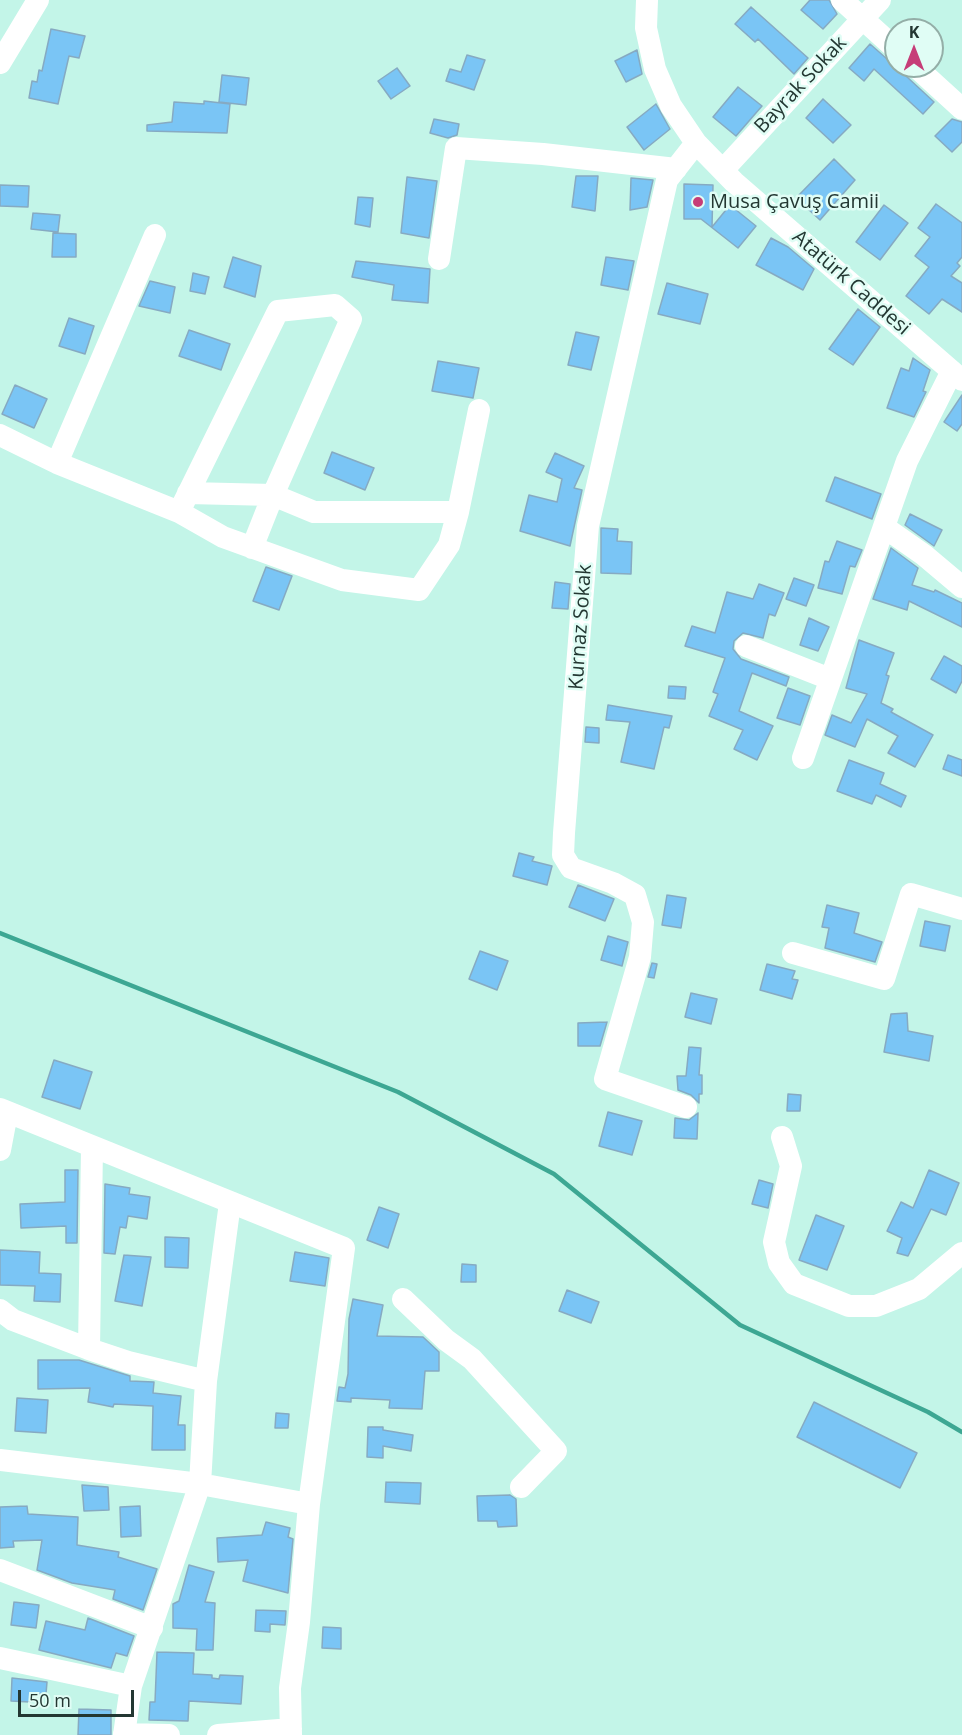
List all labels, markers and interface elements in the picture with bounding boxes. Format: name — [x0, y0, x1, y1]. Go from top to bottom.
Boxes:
north arrow — [884, 18, 944, 78]
text: K — [909, 21, 919, 43]
street label: Bayrak Sokak — [750, 31, 852, 139]
place label: Musa Çavuş Camii — [710, 190, 879, 214]
marker: Musa Çavuş Camii — [691, 195, 705, 209]
street label: Atatürk Caddesi — [787, 225, 915, 341]
street label: Kurnaz Sokak — [565, 563, 597, 691]
scale bar — [21, 1678, 136, 1716]
text: 50 m — [29, 1688, 71, 1712]

